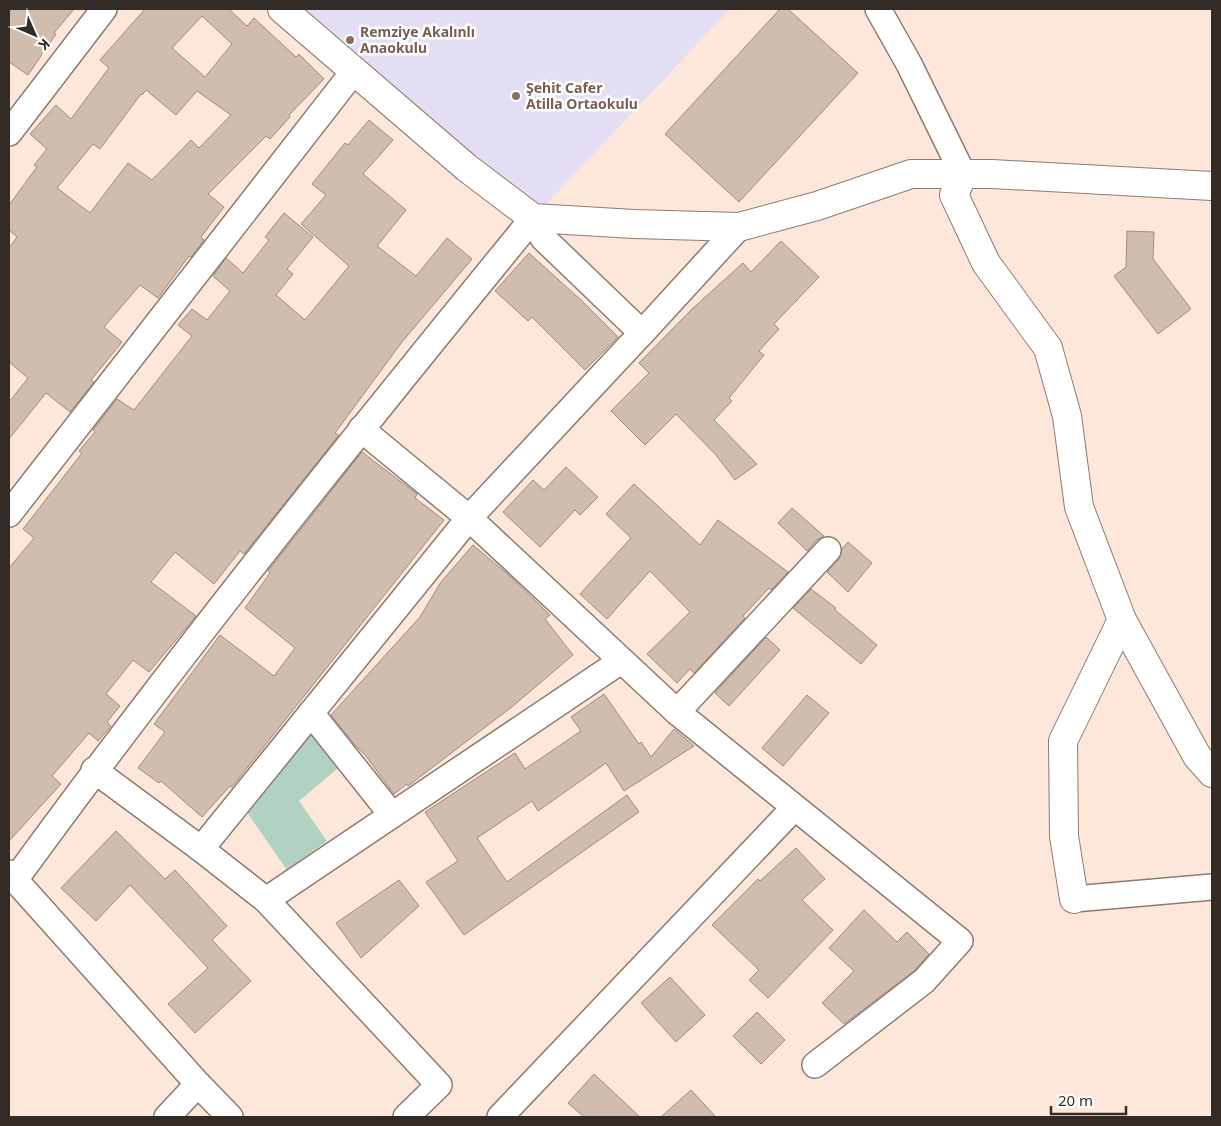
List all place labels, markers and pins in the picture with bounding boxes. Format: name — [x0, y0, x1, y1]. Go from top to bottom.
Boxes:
place label: Remziye Akalınlı Anaokulu — [360, 22, 475, 57]
marker: Remziye Akalınlı Anaokulu — [344, 34, 356, 46]
place label: Şehit Cafer Atilla Ortaokulu — [526, 78, 638, 113]
marker: Şehit Cafer Atilla Ortaokulu — [510, 90, 522, 102]

